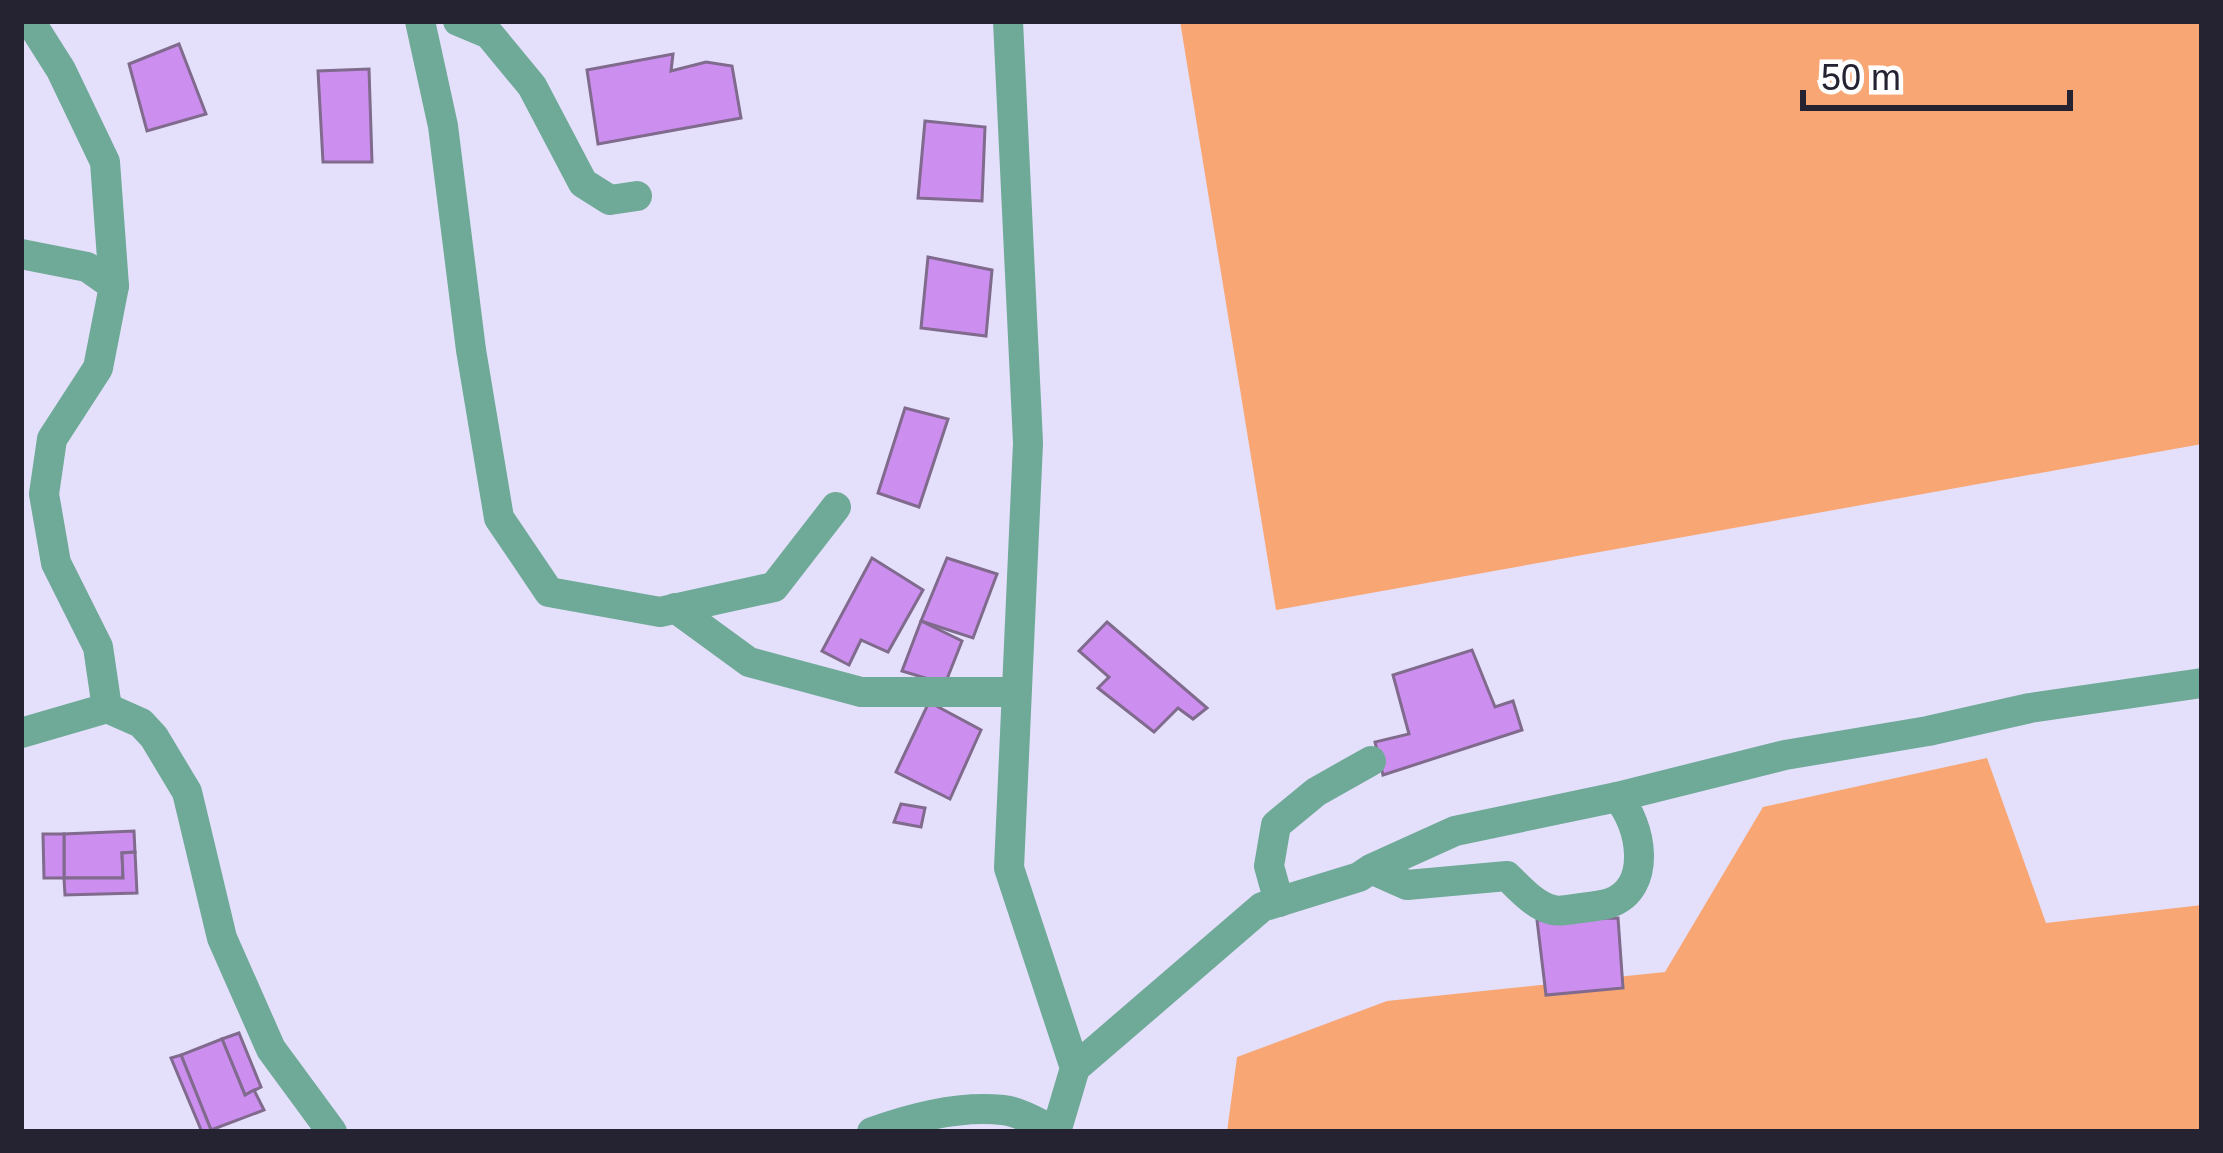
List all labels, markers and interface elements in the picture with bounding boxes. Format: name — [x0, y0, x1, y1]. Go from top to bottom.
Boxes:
scale bar — [1803, 36, 2070, 110]
text: 50 m — [1821, 57, 1901, 98]

